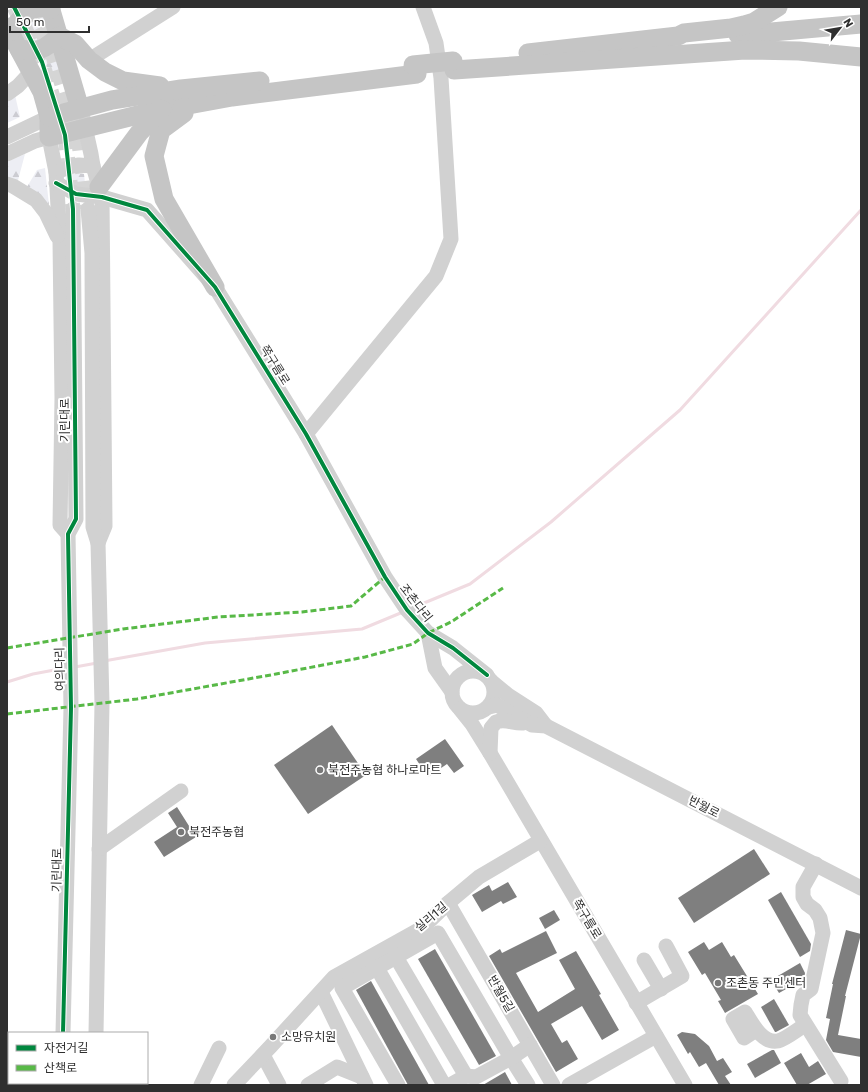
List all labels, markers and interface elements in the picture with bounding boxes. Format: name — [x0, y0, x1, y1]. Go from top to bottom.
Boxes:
scale bar — [10, 8, 89, 34]
north arrow — [820, 8, 860, 48]
text: 50 m — [16, 15, 44, 29]
text: N — [841, 16, 856, 30]
street label: 쪽구름로 — [257, 343, 293, 387]
street label: 기린대로 — [58, 398, 72, 442]
street label: 조촌다리 — [397, 581, 435, 625]
street label: 여의다리 — [53, 647, 67, 691]
place label: 북전주농협 하나로마트 — [328, 763, 441, 777]
marker: 북전주농협 하나로마트 — [315, 765, 325, 775]
street label: 반월로 — [686, 793, 722, 821]
place label: 북전주농협 — [189, 825, 244, 839]
marker: 북전주농협 — [176, 827, 186, 837]
street label: 기린대로 — [50, 848, 64, 892]
street label: 쪽구름로 — [570, 896, 604, 942]
street label: 실리1길 — [412, 899, 450, 935]
street label: 반월5길 — [485, 973, 517, 1015]
place label: 조촌동 주민센터 — [726, 976, 806, 990]
marker: 조촌동 주민센터 — [713, 978, 723, 988]
place label: 소망유치원 — [281, 1030, 336, 1044]
legend — [8, 1032, 148, 1084]
marker: 소망유치원 — [268, 1032, 278, 1042]
text: 자전거길 — [44, 1041, 88, 1055]
text: 산책로 — [44, 1061, 77, 1075]

